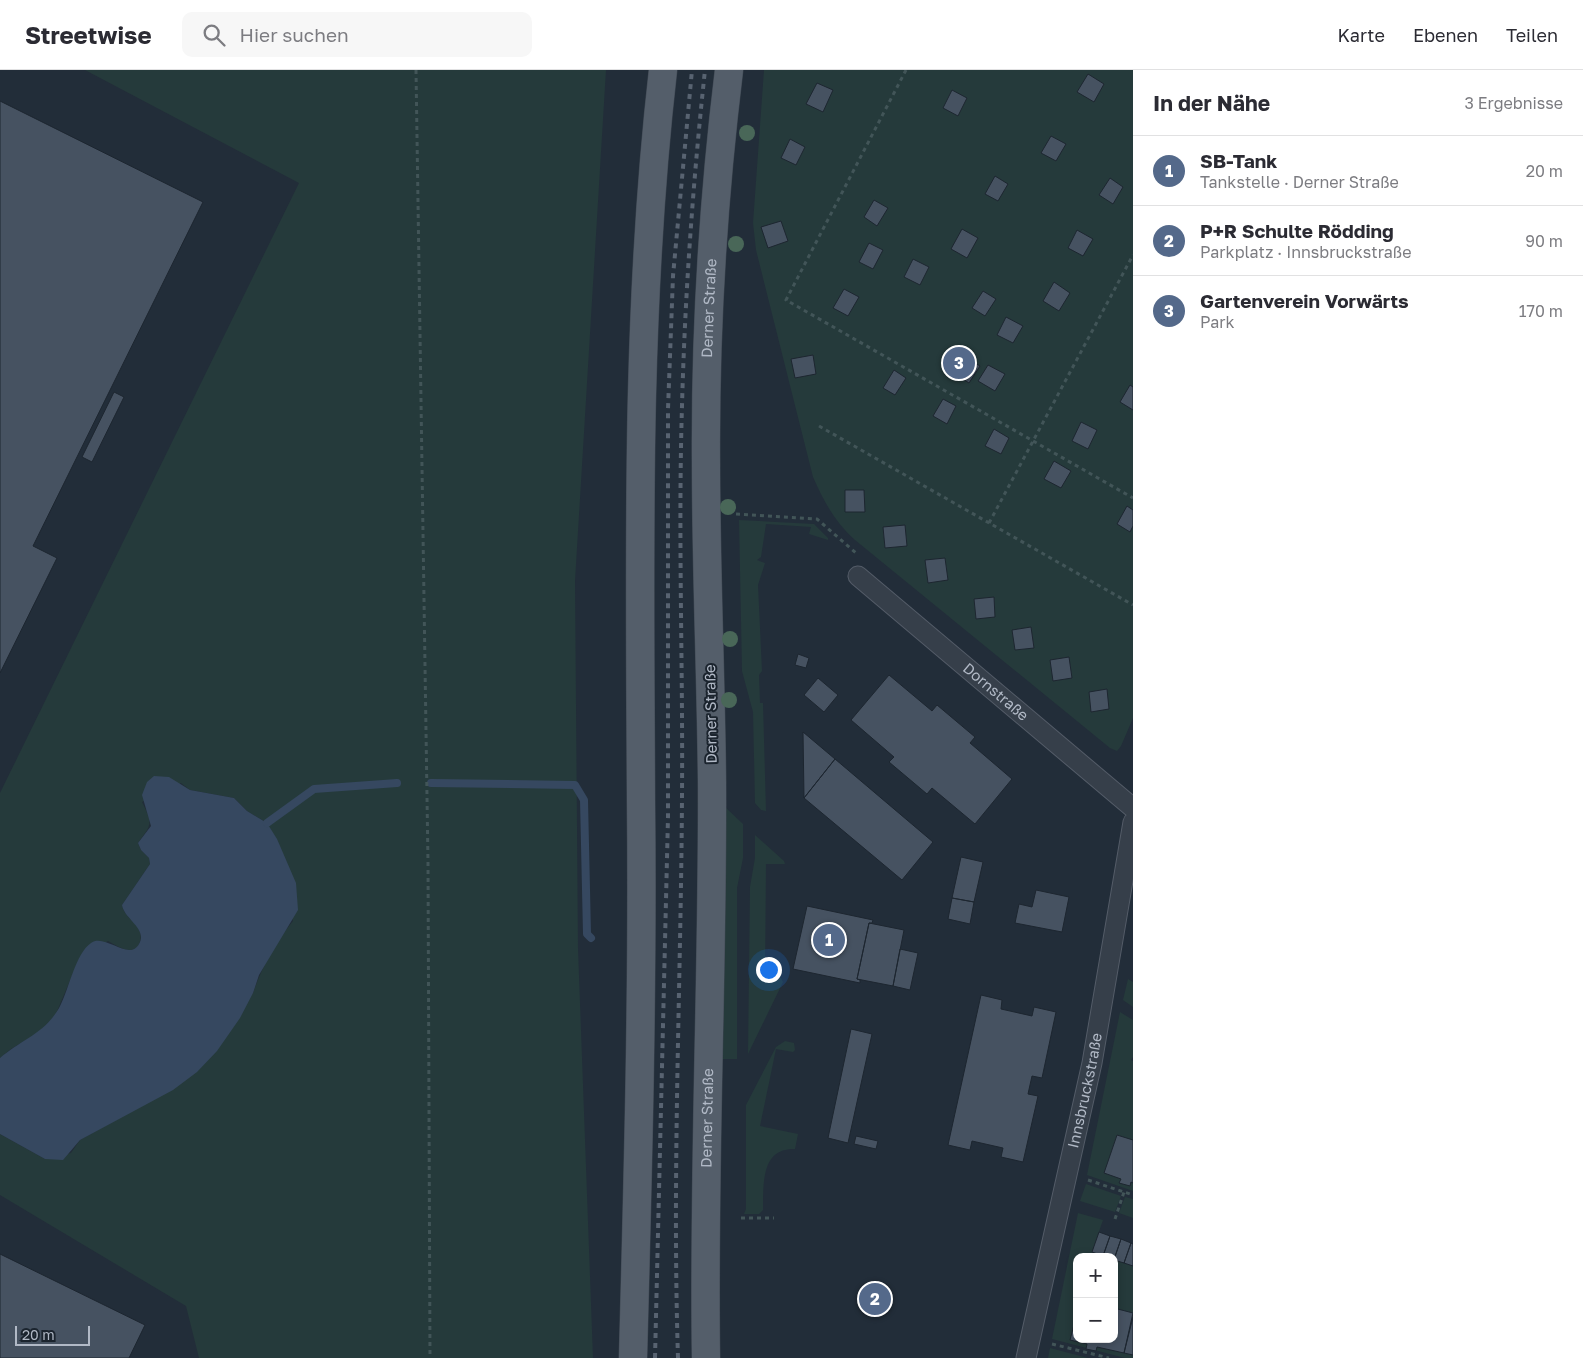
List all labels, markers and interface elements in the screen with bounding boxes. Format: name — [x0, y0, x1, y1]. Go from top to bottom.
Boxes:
search box — [182, 12, 532, 57]
text: Streetwise — [25, 20, 152, 49]
icon: search — [200, 21, 228, 49]
text: Hier suchen — [240, 23, 349, 46]
text: Karte — [1338, 24, 1385, 46]
text: Ebenen — [1413, 24, 1478, 46]
text: Teilen — [1506, 24, 1558, 46]
text: In der Nähe — [1153, 90, 1270, 116]
text: 3 Ergebnisse — [1464, 93, 1563, 113]
text: SB-Tank — [1200, 149, 1277, 172]
text: 1 — [1165, 161, 1173, 181]
text: 20 m — [1526, 161, 1563, 181]
text: Tankstelle · Derner Straße — [1200, 172, 1399, 192]
text: P+R Schulte Rödding — [1200, 219, 1394, 242]
text: 2 — [1164, 231, 1174, 251]
text: 90 m — [1525, 231, 1563, 251]
text: Parkplatz · Innsbruckstraße — [1200, 242, 1411, 262]
street label: Derner Straße — [697, 258, 720, 358]
text: Gartenverein Vorwärts — [1200, 289, 1409, 312]
text: 3 — [1164, 301, 1174, 321]
text: 170 m — [1519, 301, 1563, 321]
text: Park — [1200, 312, 1235, 332]
pin: 3 — [943, 344, 975, 382]
street label: Dornstraße — [960, 659, 1033, 724]
street label: Derner Straße — [700, 664, 720, 764]
pin: 1 — [813, 921, 845, 959]
your location — [756, 957, 782, 983]
street label: Innsbruckstraße — [1063, 1031, 1105, 1150]
street label: Derner Straße — [696, 1068, 716, 1168]
map controls — [1073, 1253, 1118, 1343]
button: + — [1073, 1253, 1118, 1298]
pin: 2 — [859, 1280, 891, 1318]
button: − — [1073, 1298, 1118, 1343]
scale bar — [15, 1323, 90, 1346]
text: 20 m — [22, 1326, 55, 1343]

